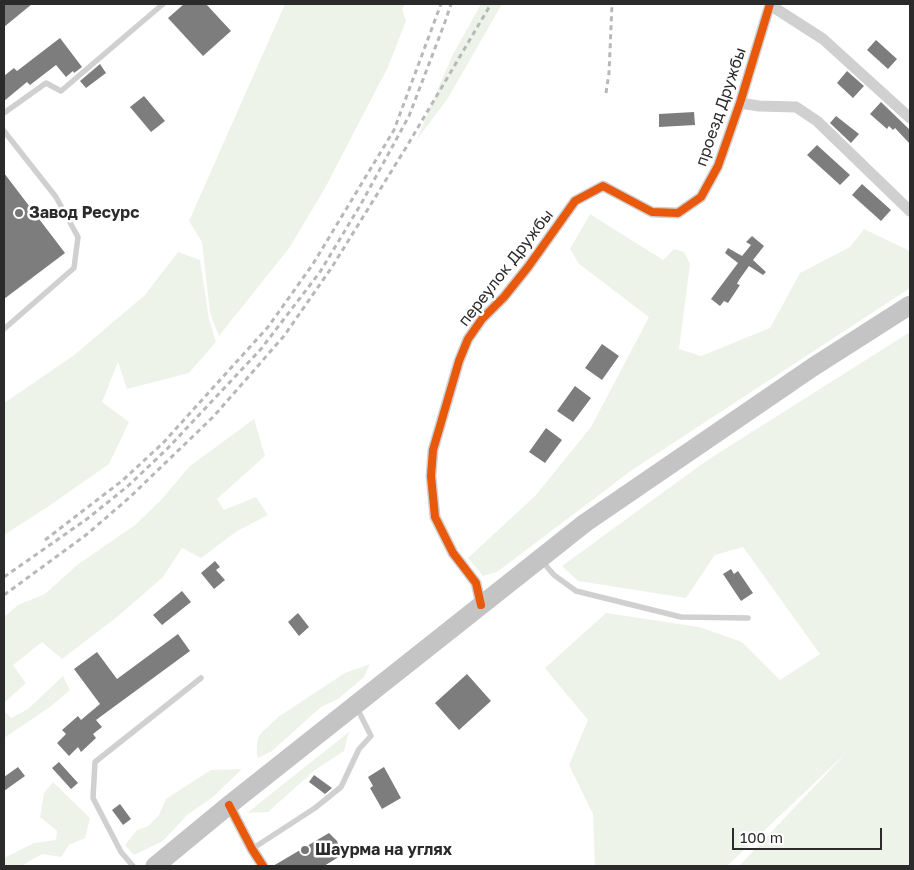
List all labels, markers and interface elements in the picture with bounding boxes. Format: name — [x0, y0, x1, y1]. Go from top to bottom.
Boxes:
street label: проезд Дружбы — [692, 45, 750, 169]
place label: Завод Ресурс — [29, 203, 139, 223]
street label: переулок Дружбы — [455, 206, 557, 330]
marker: Завод Ресурс — [13, 207, 25, 219]
scale bar — [734, 818, 884, 850]
text: 100 m — [740, 828, 783, 846]
place label: Шаурма на углях — [315, 840, 452, 860]
marker: Шаурма на углях — [299, 844, 311, 856]

